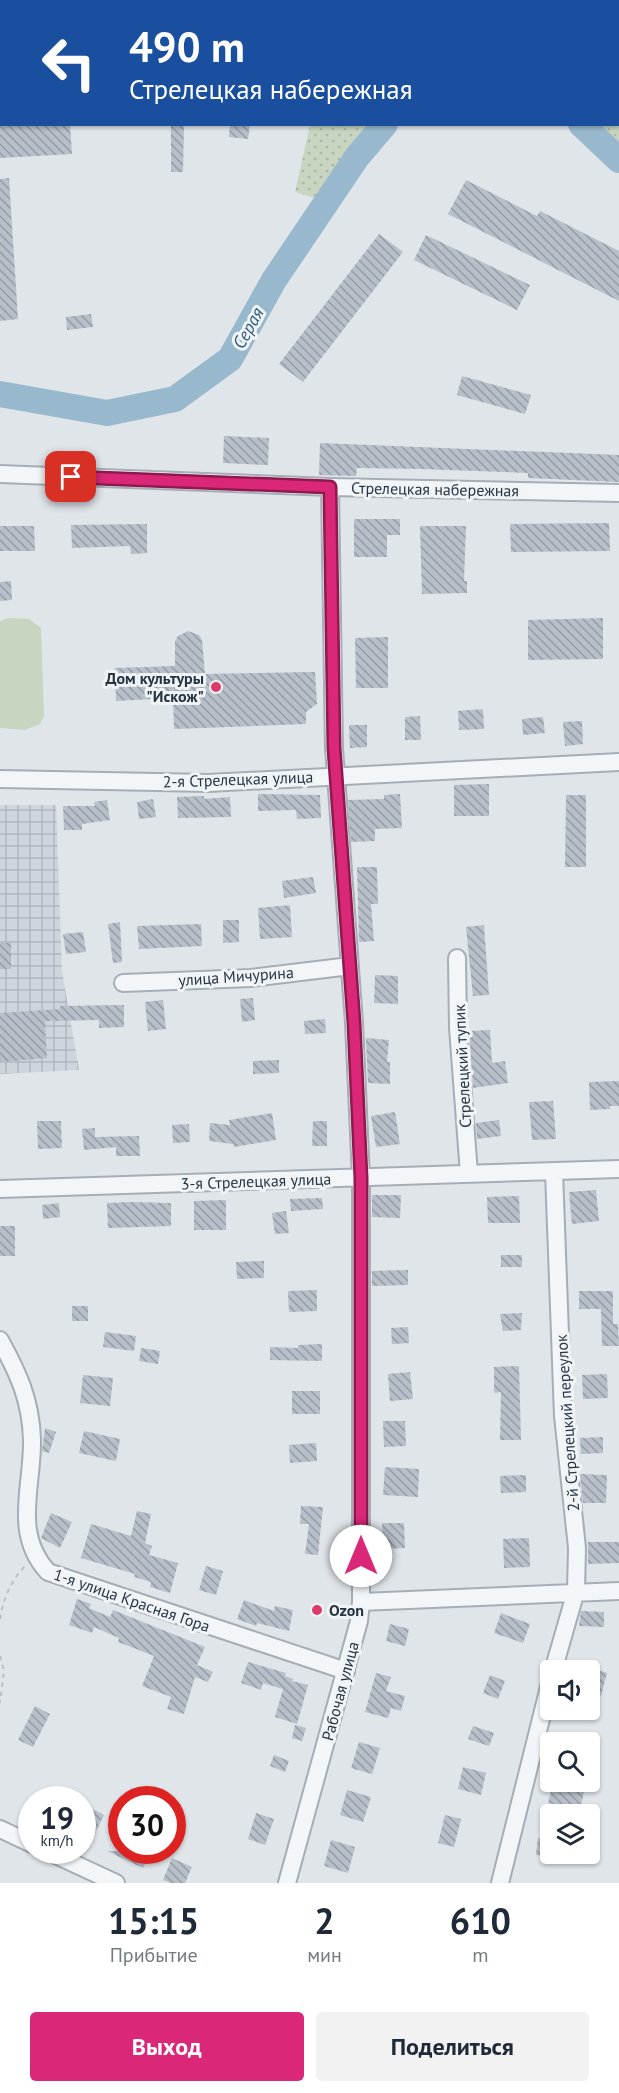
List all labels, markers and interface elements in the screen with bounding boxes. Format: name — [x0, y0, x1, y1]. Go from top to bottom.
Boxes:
text: 490 m — [129, 19, 245, 74]
icon: left — [30, 24, 108, 102]
text: Стрелецкая набережная — [129, 72, 413, 106]
water label: Серая — [227, 303, 269, 353]
pin — [45, 451, 96, 502]
icon: arrive — [54, 460, 87, 493]
street label: Стрелецкая набережная — [351, 478, 519, 500]
place label: Дом культуры "Искож" — [106, 668, 204, 706]
marker: Дом культуры "Искож" — [209, 680, 223, 694]
street label: 2-я Стрелецкая улица — [162, 766, 314, 792]
street label: улица Мичурина — [178, 962, 294, 990]
street label: Стрелецкий тупик — [449, 1003, 475, 1128]
street label: 3-я Стрелецкая улица — [180, 1168, 332, 1194]
street label: 2-й Стрелецкий переулок — [551, 1333, 583, 1512]
position arrow — [329, 1524, 393, 1588]
street label: 1-я улица Красная Гора — [51, 1564, 213, 1636]
place label: Ozon — [329, 1600, 364, 1620]
marker: Ozon — [310, 1603, 324, 1617]
street label: Рабочая улица — [317, 1639, 363, 1743]
map controls — [540, 1660, 600, 1864]
button: sound — [540, 1660, 600, 1720]
button: search — [540, 1732, 600, 1792]
speed limit sign: 30 — [108, 1786, 186, 1864]
text: 19 — [40, 1798, 74, 1837]
button: layers — [540, 1804, 600, 1864]
text: km/h — [41, 1831, 73, 1850]
text: 15:15 — [108, 1897, 199, 1944]
text: 2 — [314, 1897, 335, 1944]
text: 610 — [450, 1897, 511, 1944]
text: Прибытие — [110, 1942, 198, 1968]
text: мин — [307, 1942, 342, 1968]
text: m — [472, 1942, 489, 1968]
button: Выход — [30, 2012, 304, 2081]
button: Поделиться — [316, 2012, 589, 2081]

